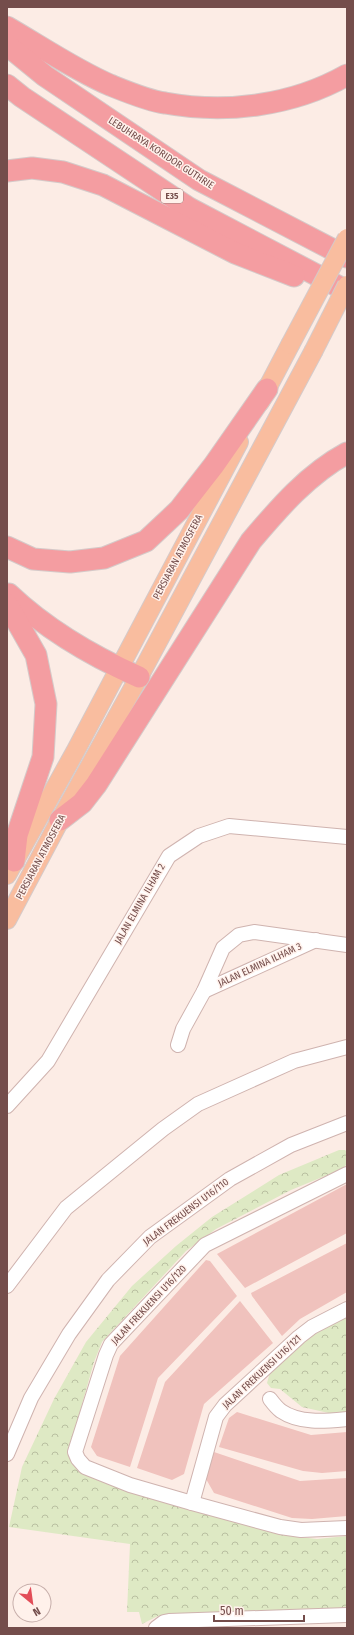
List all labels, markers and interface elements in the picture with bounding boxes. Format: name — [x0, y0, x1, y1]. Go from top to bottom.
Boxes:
street label: LEBUHRAYA KORIDOR GUTHRIE — [106, 114, 216, 192]
road number: E35 — [161, 189, 183, 203]
street label: PERSIARAN ATMOSFERA — [151, 512, 206, 602]
street label: PERSIARAN ATMOSFERA — [14, 812, 69, 902]
street label: JALAN ELMINA ILHAM 2 — [112, 861, 168, 946]
street label: JALAN ELMINA ILHAM 3 — [216, 940, 304, 990]
street label: JALAN FREKUENSI U16/110 — [141, 1176, 231, 1248]
street label: JALAN FREKUENSI U16/120 — [109, 1263, 189, 1347]
street label: JALAN FREKUENSI U16/121 — [220, 1332, 304, 1412]
north arrow — [12, 1583, 52, 1623]
scale bar — [214, 1597, 304, 1623]
text: N — [31, 1604, 43, 1619]
text: 50 m — [220, 1604, 244, 1618]

